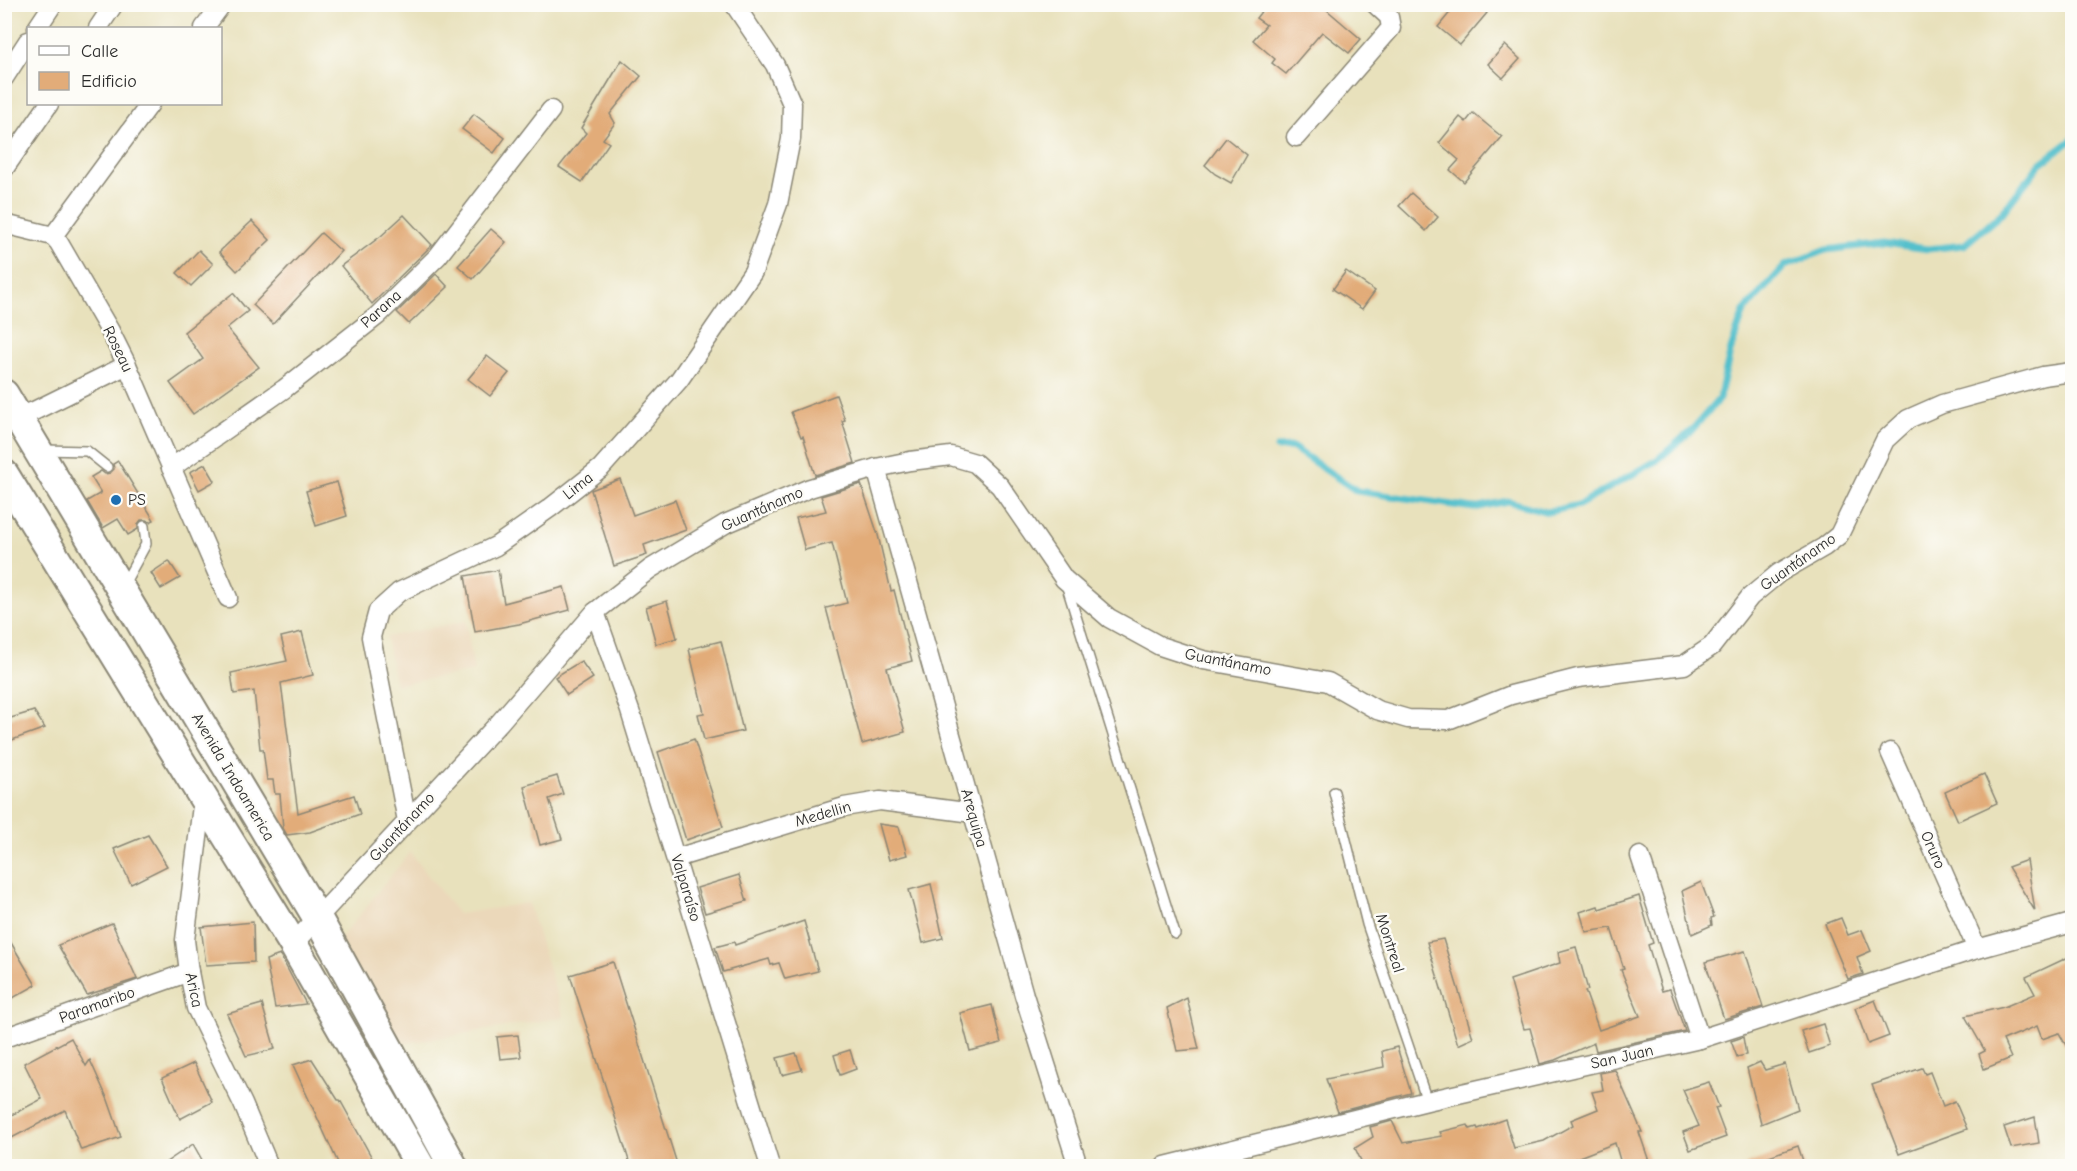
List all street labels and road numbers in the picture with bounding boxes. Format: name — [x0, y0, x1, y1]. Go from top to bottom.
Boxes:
street label: Parana — [357, 286, 405, 332]
street label: Roseau — [99, 323, 137, 375]
street label: Lima — [559, 469, 597, 503]
street label: Guantánamo — [718, 483, 806, 535]
street label: Guantánamo — [1757, 529, 1839, 595]
street label: Guantánamo — [1183, 645, 1273, 679]
street label: Avenida Indoamerica — [188, 710, 278, 844]
street label: Arequipa — [957, 787, 991, 849]
street label: Guantánamo — [365, 789, 439, 865]
street label: Medellin — [793, 797, 853, 831]
street label: Oruro — [1917, 828, 1949, 872]
street label: Valparaíso — [667, 852, 705, 924]
street label: Montreal — [1372, 911, 1408, 975]
street label: Arica — [182, 971, 206, 1009]
street label: Paramaribo — [57, 983, 137, 1027]
street label: San Juan — [1589, 1041, 1655, 1073]

